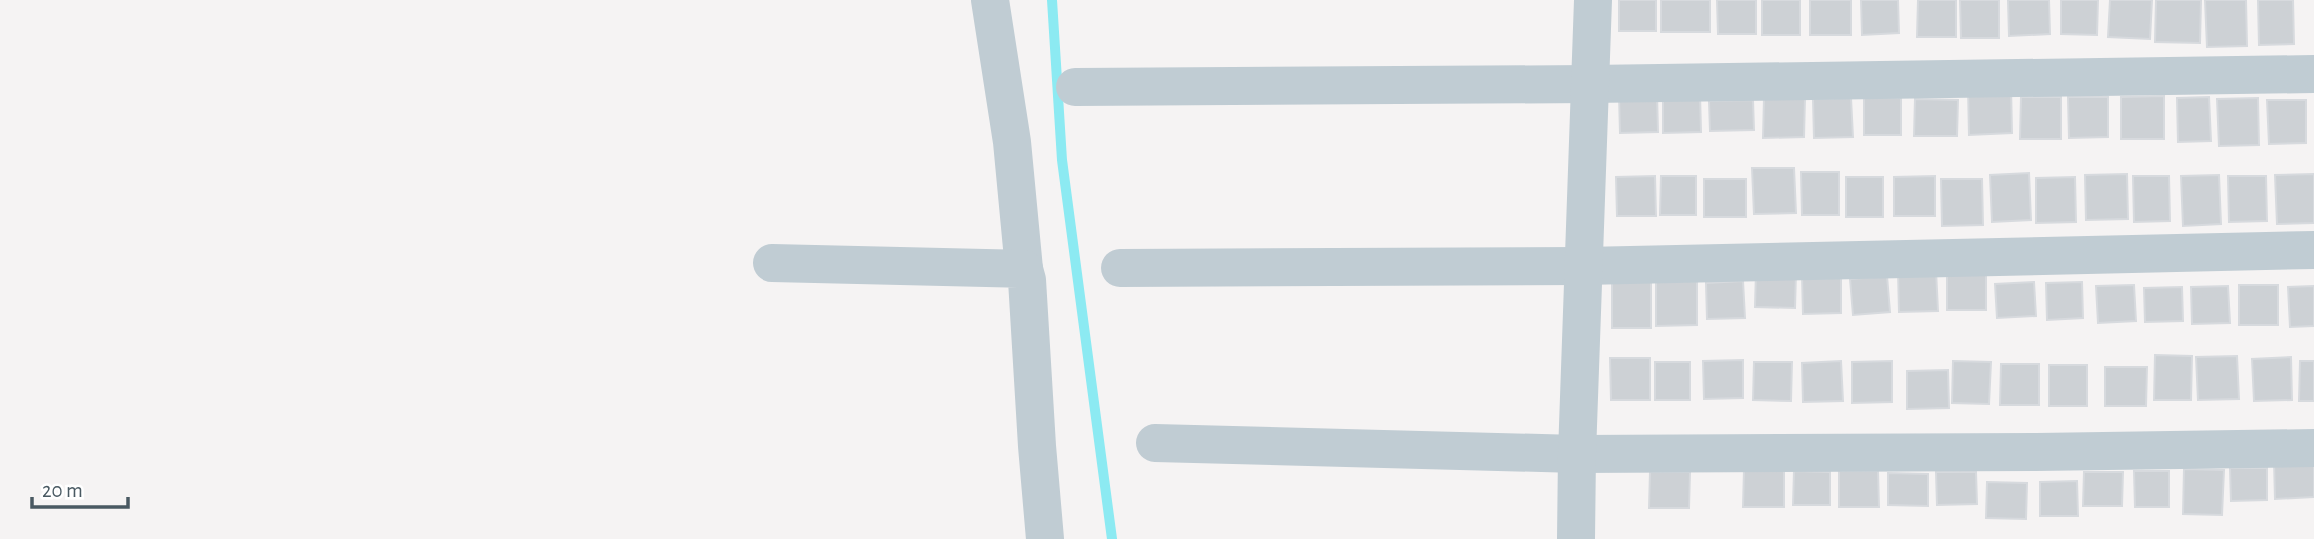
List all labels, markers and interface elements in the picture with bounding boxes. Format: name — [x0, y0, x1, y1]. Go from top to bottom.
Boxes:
scale bar — [32, 466, 128, 510]
text: 20 m — [42, 480, 83, 501]

